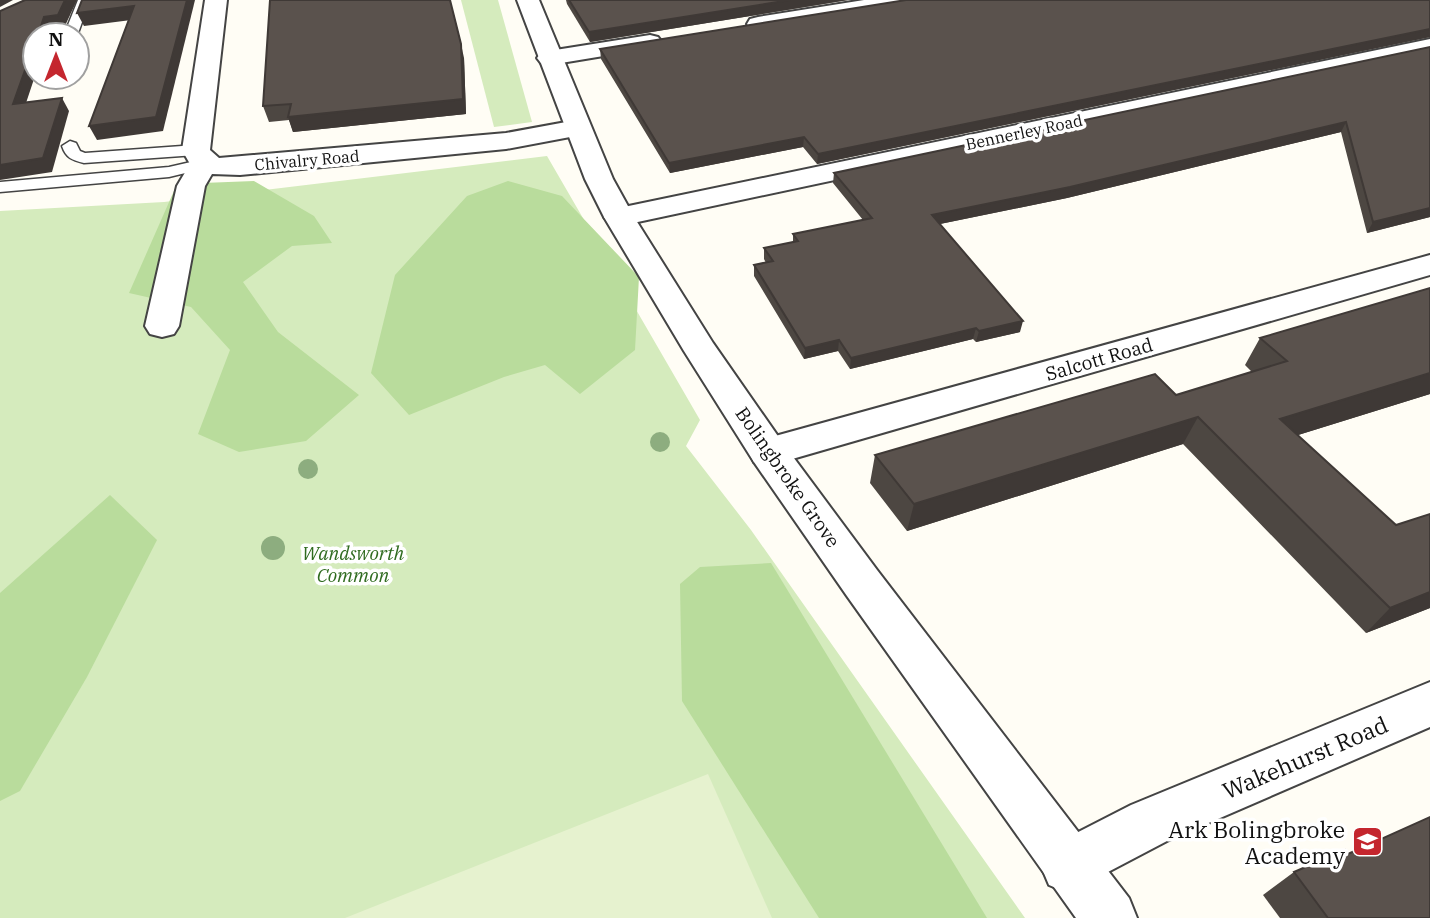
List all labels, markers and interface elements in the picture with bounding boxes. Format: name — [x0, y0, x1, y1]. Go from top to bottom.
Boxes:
north arrow — [21, 21, 91, 91]
text: N — [48, 27, 64, 51]
street label: Bennerley Road — [964, 110, 1085, 154]
street label: Chivalry Road — [254, 145, 361, 175]
street label: Salcott Road — [1043, 332, 1155, 386]
street label: Bolingbroke Grove — [730, 402, 846, 552]
park label: Wandsworth Common — [302, 541, 405, 587]
street label: Wakehurst Road — [1218, 709, 1392, 805]
place label: Ark Bolingbroke Academy — [1168, 814, 1346, 870]
school or university icon: Ark Bolingbroke Academy — [1351, 825, 1385, 859]

